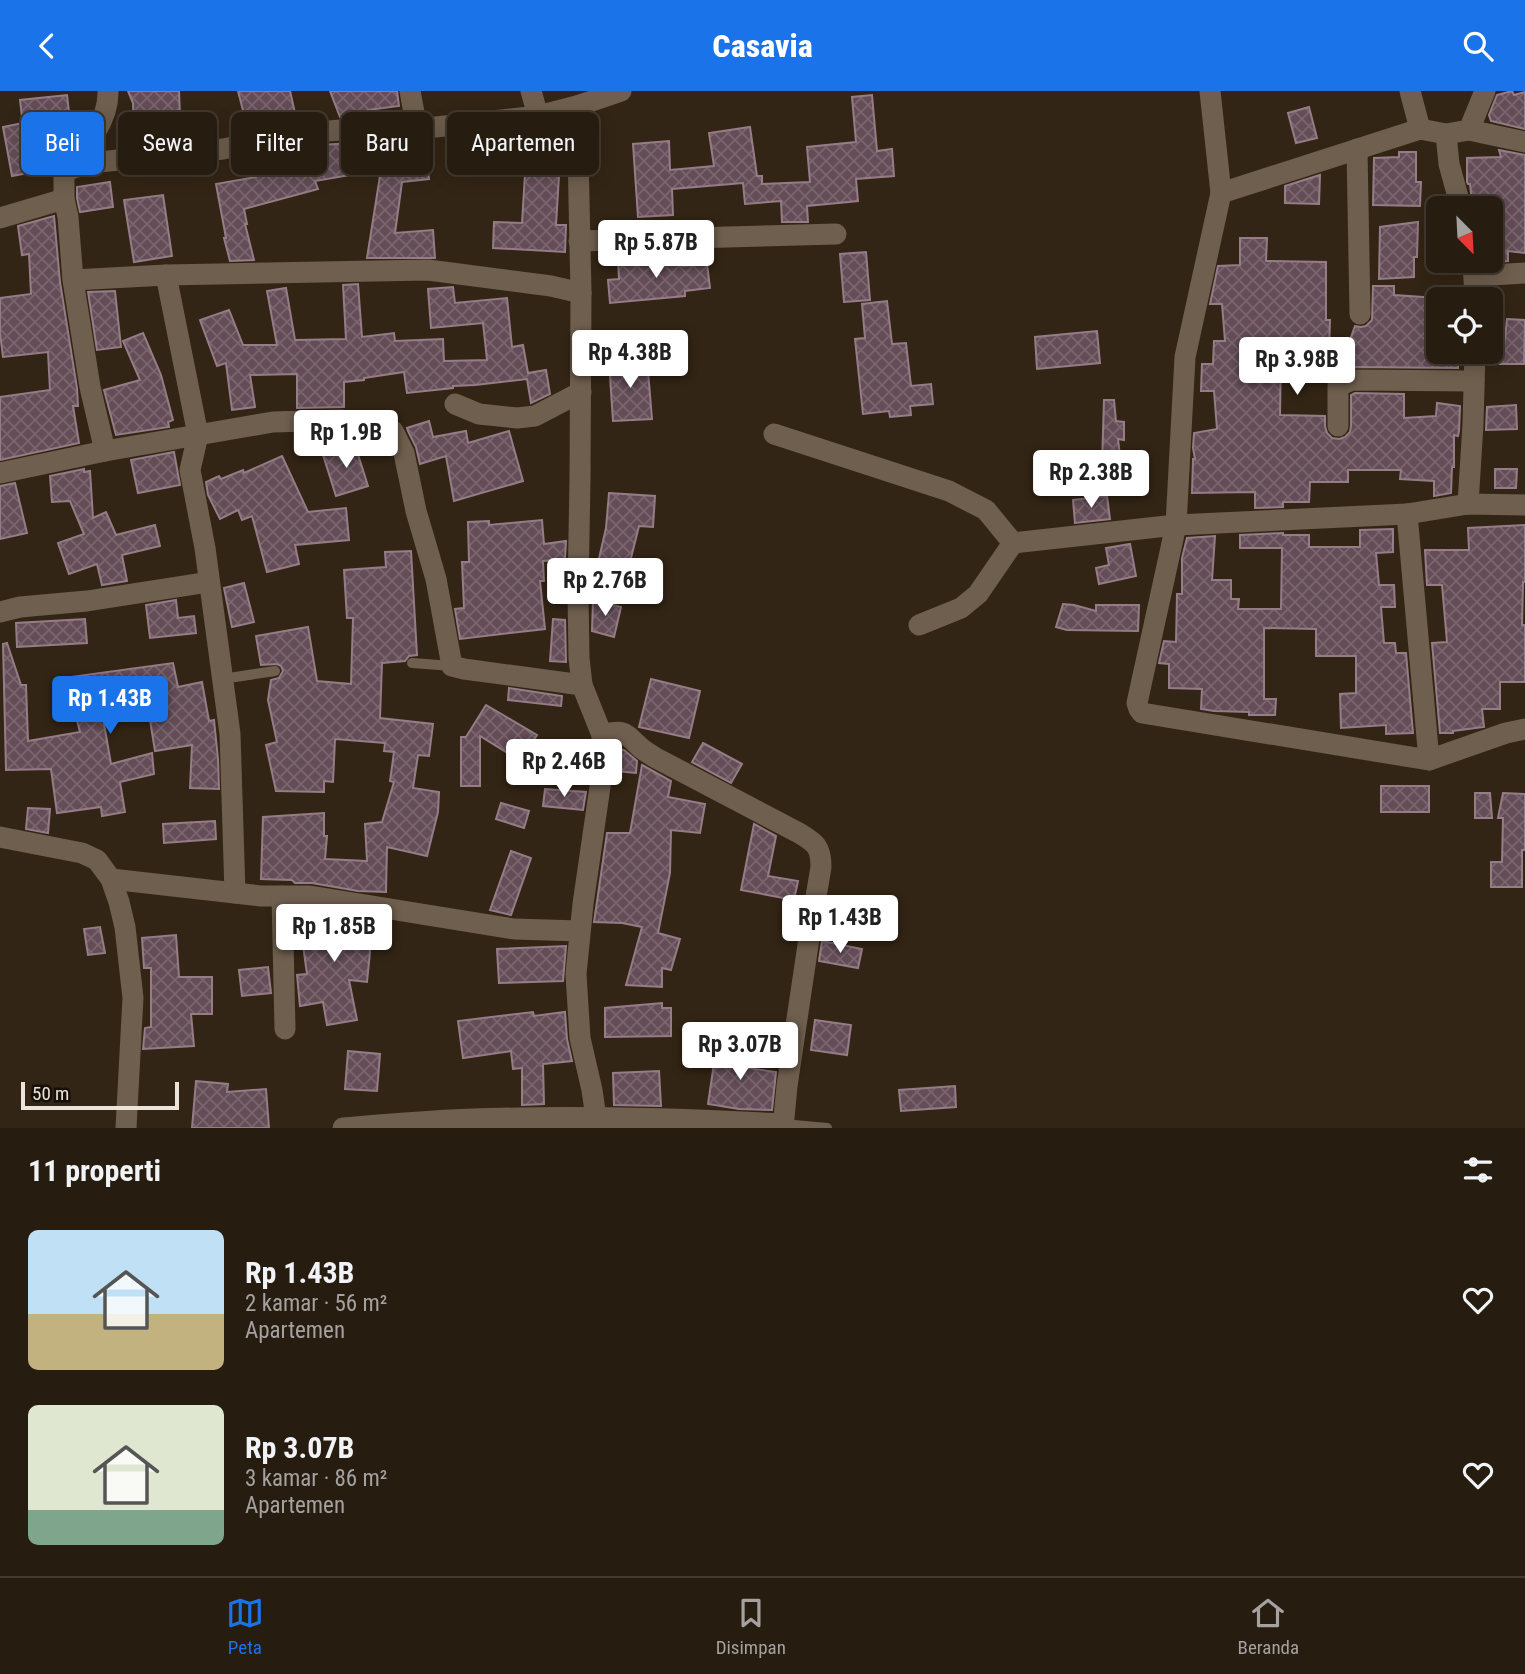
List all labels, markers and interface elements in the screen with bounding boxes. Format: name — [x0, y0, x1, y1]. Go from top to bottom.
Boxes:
icon: back — [28, 27, 66, 65]
text: Casavia — [712, 27, 813, 65]
icon: search — [1459, 27, 1497, 65]
chip: Beli — [21, 112, 104, 175]
chip: Sewa — [118, 112, 217, 175]
chip: Filter — [231, 112, 327, 175]
chip: Baru — [341, 112, 433, 175]
chip: Apartemen — [447, 112, 599, 175]
north arrow — [1426, 196, 1503, 273]
map controls — [1426, 196, 1503, 364]
pin: Rp 5.87B — [584, 221, 728, 280]
text: Rp 5.87B — [614, 229, 698, 256]
button: locate — [1426, 287, 1503, 364]
pin: Rp 4.38B — [558, 331, 702, 390]
pin: Rp 3.98B — [1225, 337, 1369, 397]
text: Rp 4.38B — [588, 339, 672, 366]
text: Rp 3.98B — [1255, 346, 1339, 373]
pin: Rp 1.9B — [281, 411, 411, 470]
text: Rp 1.9B — [310, 419, 382, 446]
pin: Rp 2.38B — [1019, 451, 1163, 510]
text: Rp 2.38B — [1049, 459, 1133, 486]
pin: Rp 2.76B — [533, 559, 677, 618]
text: Rp 2.76B — [563, 567, 647, 594]
pin: Rp 1.43B — [38, 677, 182, 736]
text: Rp 1.43B — [68, 685, 152, 712]
pin: Rp 2.46B — [492, 739, 636, 799]
text: Rp 2.46B — [522, 748, 606, 775]
pin: Rp 1.43B — [768, 895, 912, 955]
text: Rp 1.43B — [798, 904, 882, 931]
pin: Rp 1.85B — [262, 905, 406, 964]
text: Rp 1.85B — [292, 913, 376, 940]
pin: Rp 3.07B — [668, 1023, 812, 1082]
text: Rp 3.07B — [698, 1031, 782, 1058]
scale bar — [21, 1079, 178, 1111]
text: 50 m — [32, 1082, 69, 1105]
icon: filters — [1459, 1151, 1497, 1189]
text: 11 properti — [28, 1153, 161, 1188]
text: Rp 1.43B — [245, 1255, 354, 1290]
icon: home — [84, 1258, 168, 1342]
icon: heart — [1459, 1281, 1497, 1319]
text: 2 kamar · 56 m² — [245, 1290, 387, 1317]
text: Apartemen — [245, 1317, 345, 1344]
text: Rp 3.07B — [245, 1430, 354, 1465]
icon: home — [84, 1433, 168, 1517]
icon: heart — [1459, 1456, 1497, 1494]
text: 3 kamar · 86 m² — [245, 1465, 387, 1492]
text: Apartemen — [245, 1492, 345, 1519]
tab: Peta — [226, 1594, 264, 1659]
tab: Disimpan — [716, 1594, 786, 1659]
tab: Beranda — [1238, 1594, 1299, 1659]

